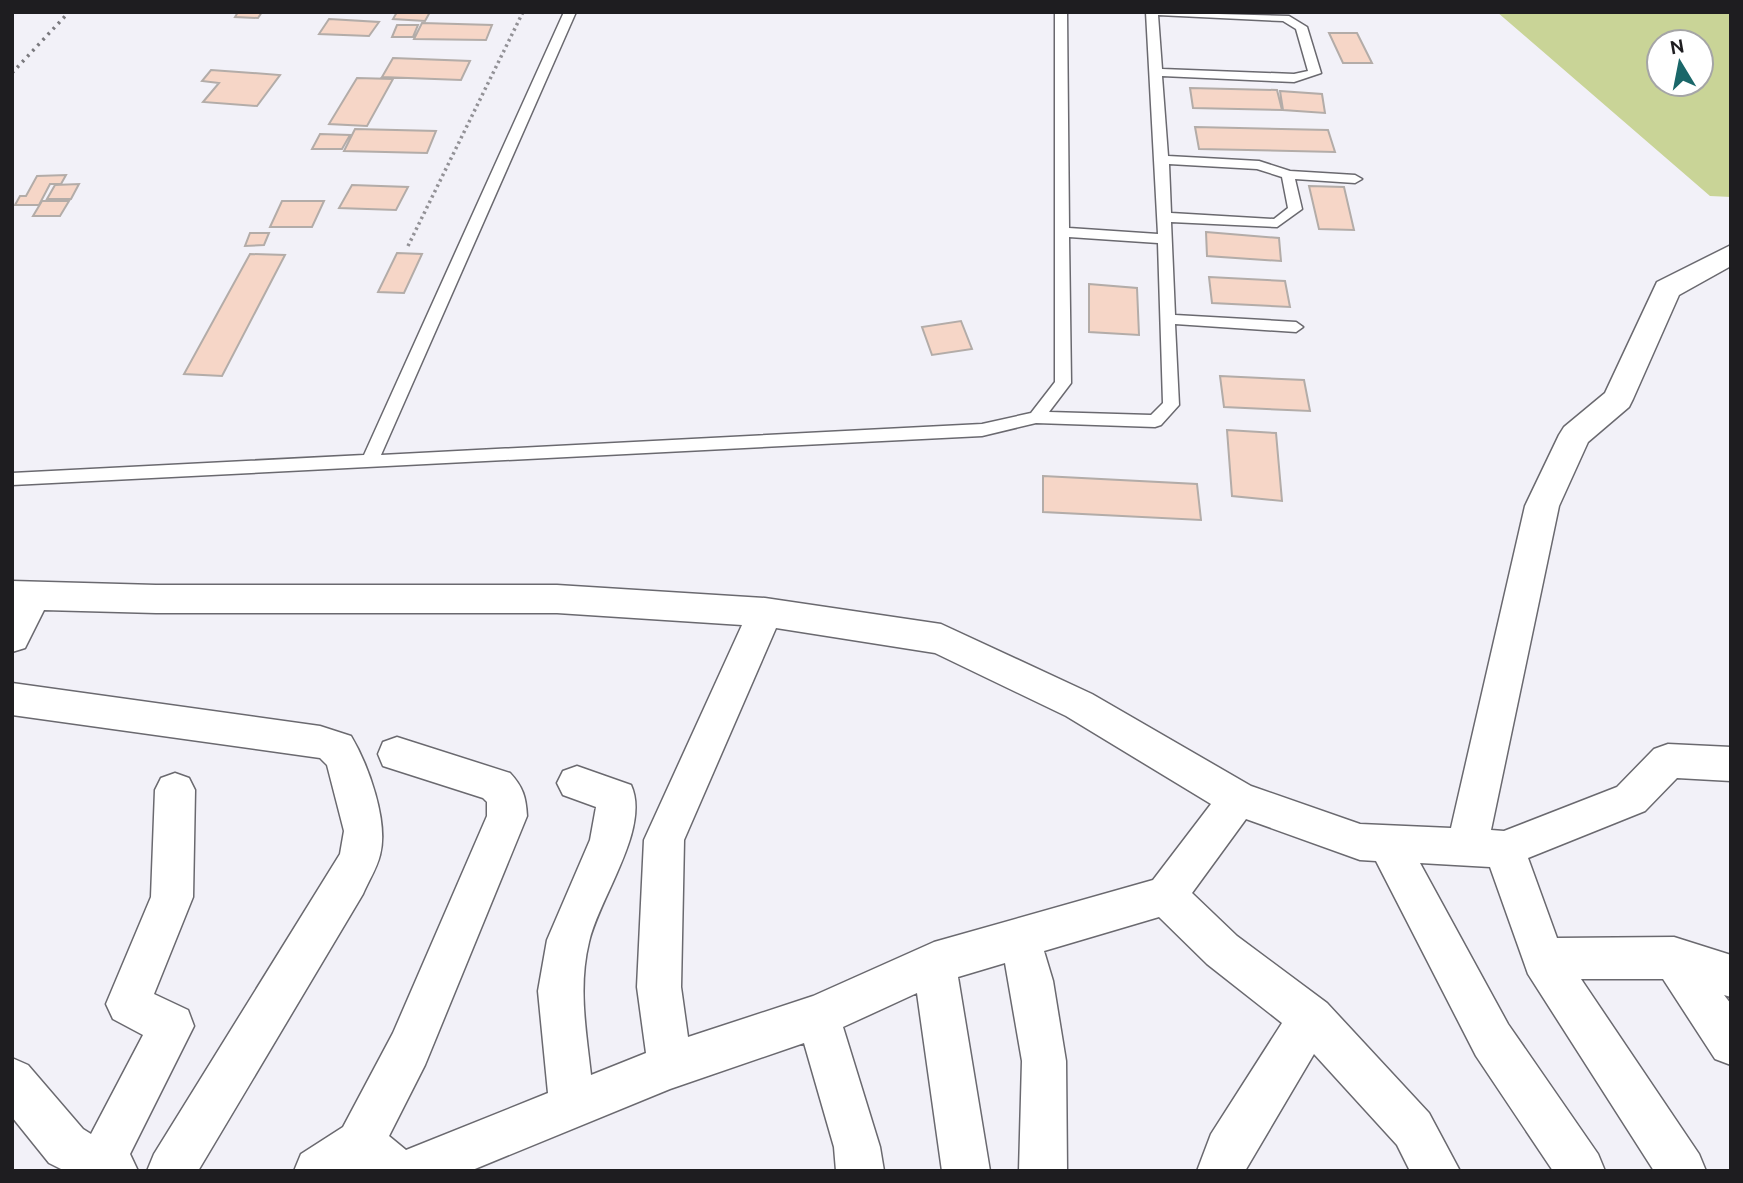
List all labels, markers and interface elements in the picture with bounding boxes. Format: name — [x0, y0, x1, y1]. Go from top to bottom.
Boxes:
north arrow — [1645, 28, 1715, 98]
text: N — [1668, 34, 1686, 58]

